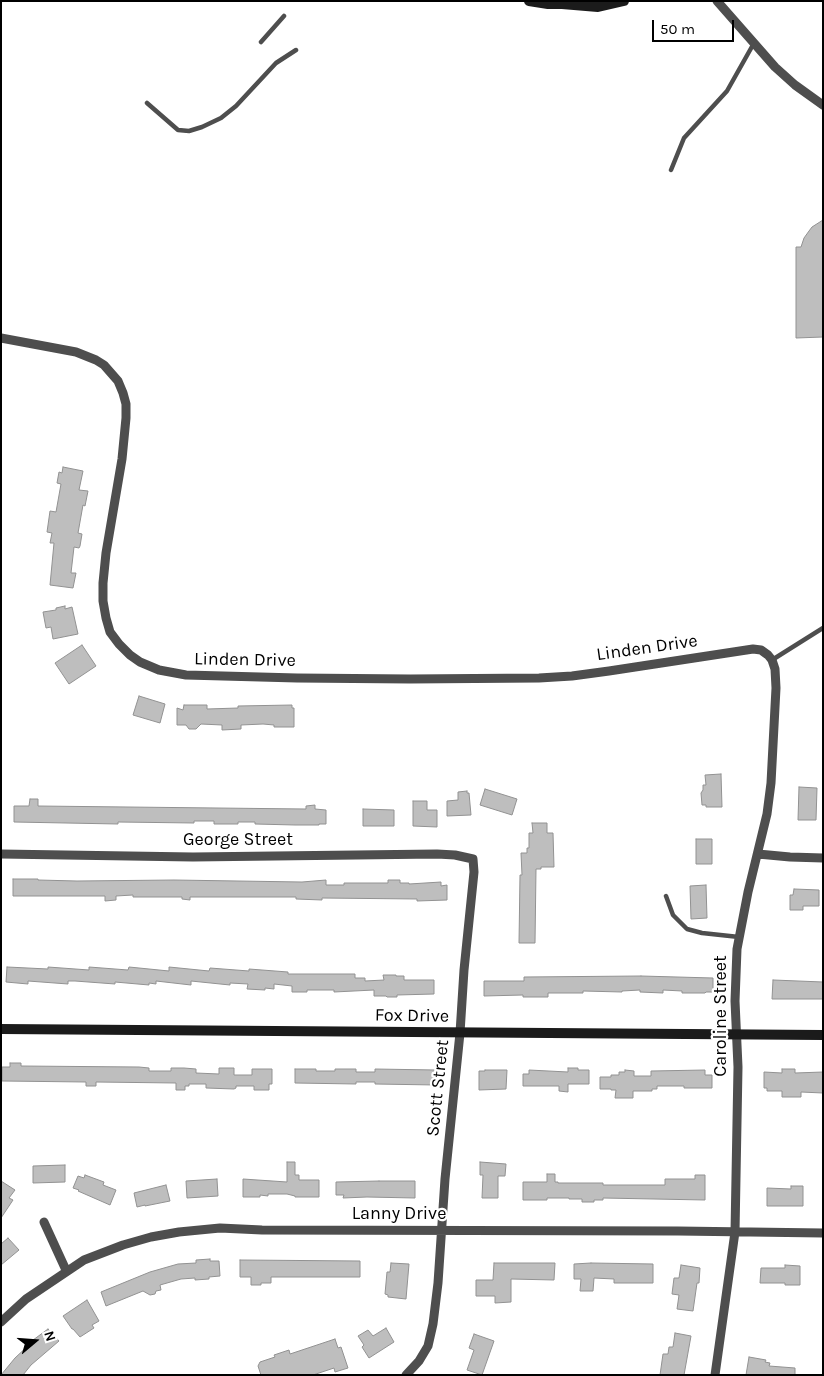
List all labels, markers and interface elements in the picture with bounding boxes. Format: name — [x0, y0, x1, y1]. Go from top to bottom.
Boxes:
scale bar — [654, 10, 736, 42]
text: 50 m — [660, 20, 695, 38]
street label: Linden Drive — [595, 630, 699, 666]
street label: Linden Drive — [194, 648, 296, 672]
street label: George Street — [183, 829, 293, 851]
street label: Caroline Street — [710, 955, 732, 1077]
street label: Fox Drive — [375, 1005, 449, 1027]
street label: Scott Street — [422, 1039, 454, 1137]
street label: Lanny Drive — [352, 1203, 446, 1225]
north arrow — [10, 1316, 60, 1366]
text: N — [40, 1329, 59, 1344]

